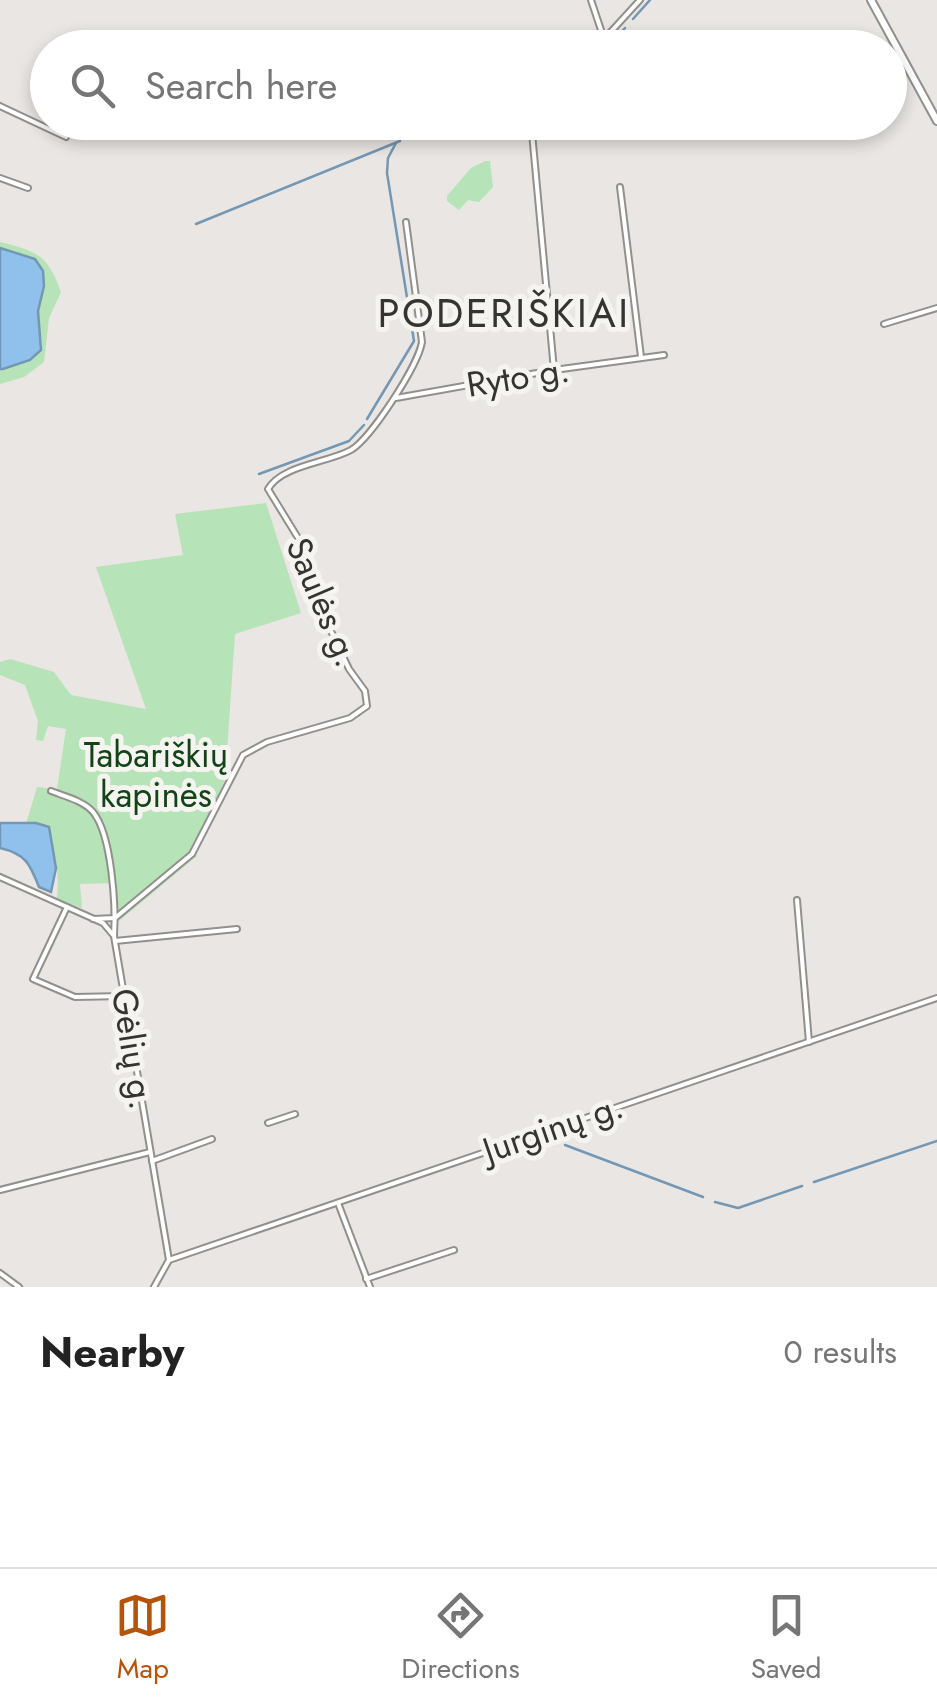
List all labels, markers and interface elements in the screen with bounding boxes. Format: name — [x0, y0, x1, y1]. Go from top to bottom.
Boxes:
search box — [30, 30, 907, 140]
icon: search — [65, 58, 120, 113]
text: Search here — [145, 58, 337, 113]
district label: PODERIŠKIAI — [378, 284, 630, 342]
street label: Ryto g. — [463, 344, 573, 410]
street label: Saulės g. — [274, 530, 372, 674]
park label: Tabariškių kapinės — [84, 730, 228, 820]
street label: Gėlių g. — [99, 985, 167, 1113]
street label: Jurginų g. — [473, 1081, 630, 1177]
text: Nearby — [40, 1322, 184, 1383]
text: 0 results — [784, 1329, 897, 1375]
tab: Map — [115, 1588, 170, 1689]
tab: Directions — [401, 1588, 520, 1689]
tab: Saved — [751, 1588, 822, 1689]

